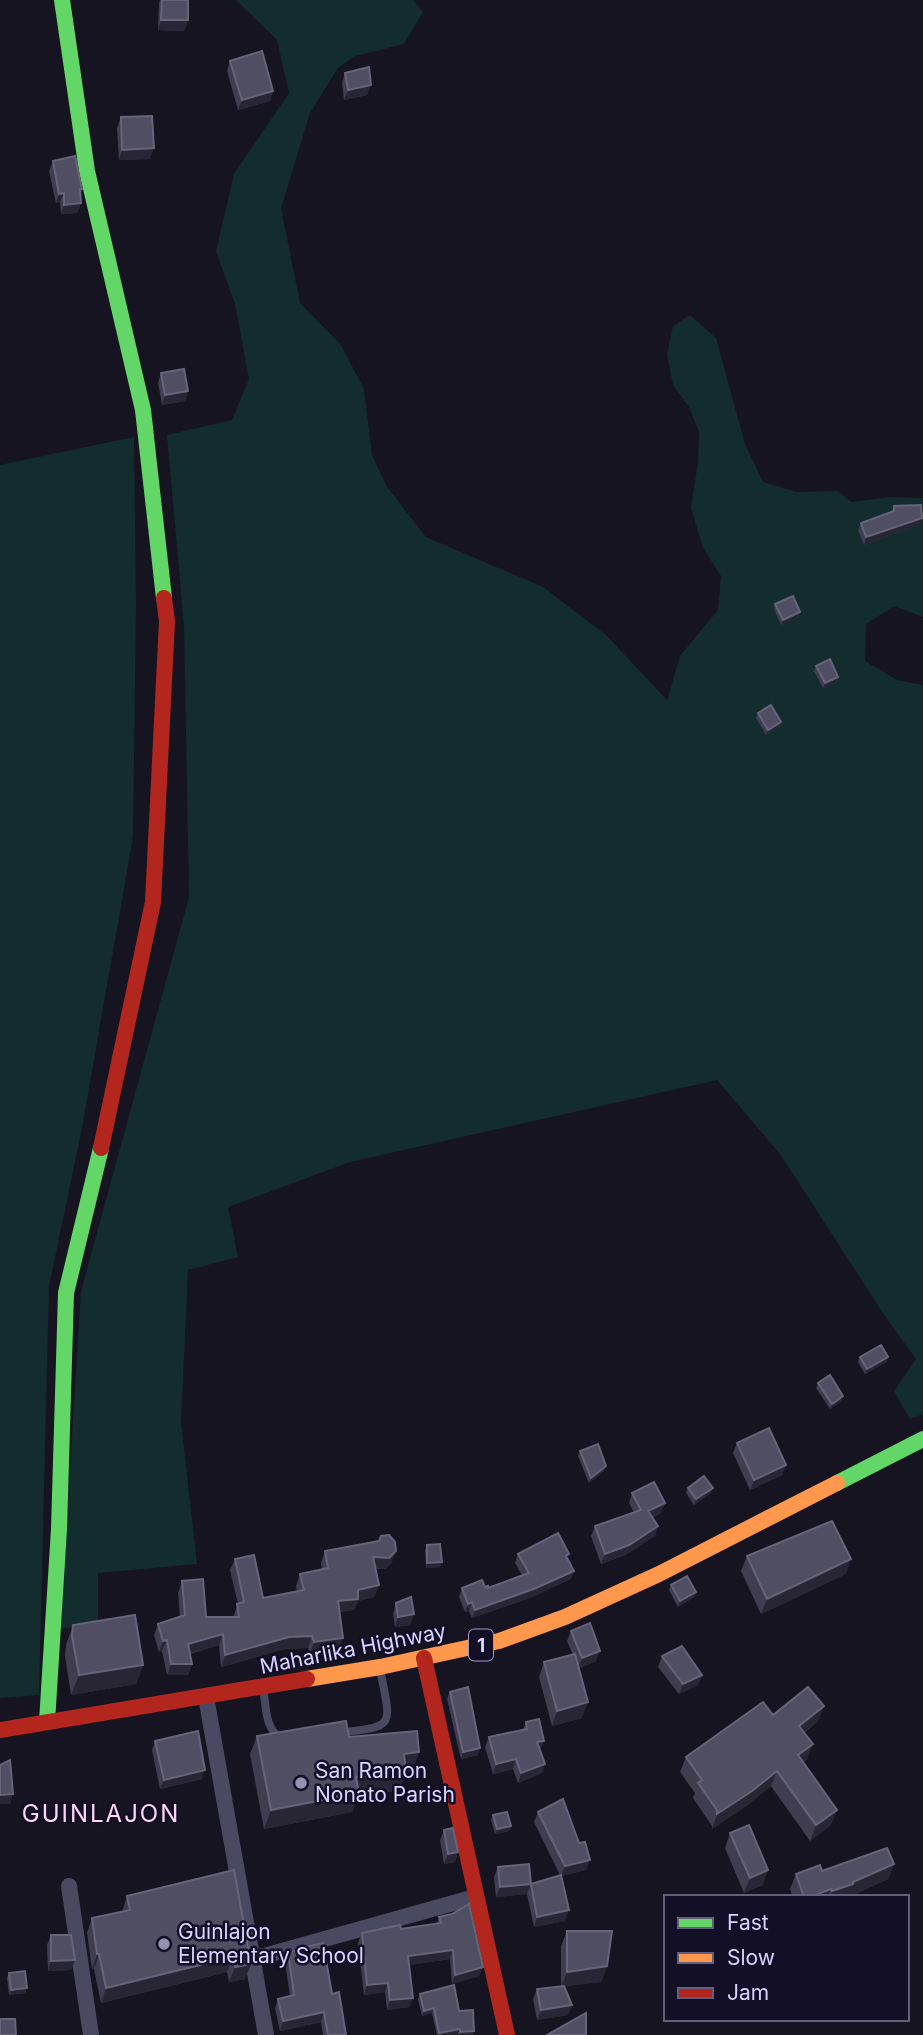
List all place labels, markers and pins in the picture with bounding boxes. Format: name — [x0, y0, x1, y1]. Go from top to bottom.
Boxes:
place label: San Ramon Nonato Parish — [315, 1758, 455, 1807]
marker: San Ramon Nonato Parish — [293, 1775, 309, 1791]
place label: Guinlajon Elementary School — [178, 1919, 364, 1968]
marker: Guinlajon Elementary School — [156, 1936, 172, 1952]

